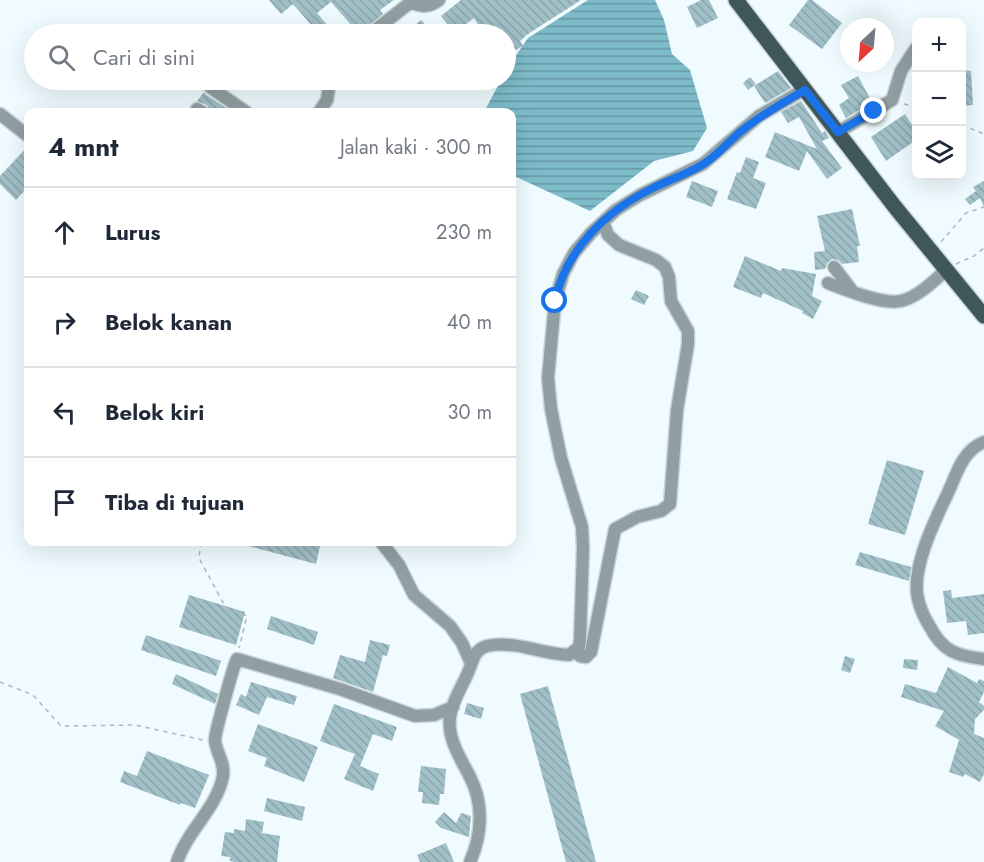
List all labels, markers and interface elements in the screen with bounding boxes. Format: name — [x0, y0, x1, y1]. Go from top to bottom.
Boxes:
north arrow — [840, 18, 894, 72]
map controls — [912, 18, 966, 180]
button: + — [912, 18, 966, 72]
search box — [24, 24, 516, 90]
icon: search — [45, 41, 78, 74]
text: Cari di sini — [93, 41, 195, 73]
button: − — [912, 72, 966, 126]
route end — [860, 97, 886, 123]
button: layers — [912, 126, 966, 180]
text: 4 mnt — [48, 128, 119, 166]
text: Jalan kaki · 300 m — [340, 133, 492, 162]
icon: ahead — [48, 216, 81, 249]
text: Lurus — [105, 216, 161, 248]
text: 230 m — [436, 218, 492, 247]
route start — [541, 287, 567, 313]
icon: right — [48, 306, 81, 339]
text: Belok kanan — [105, 306, 232, 338]
text: 40 m — [447, 308, 492, 337]
icon: left — [48, 396, 81, 429]
text: Belok kiri — [105, 396, 204, 428]
text: 30 m — [447, 398, 492, 427]
icon: arrive — [48, 486, 81, 519]
text: Tiba di tujuan — [105, 486, 244, 518]

